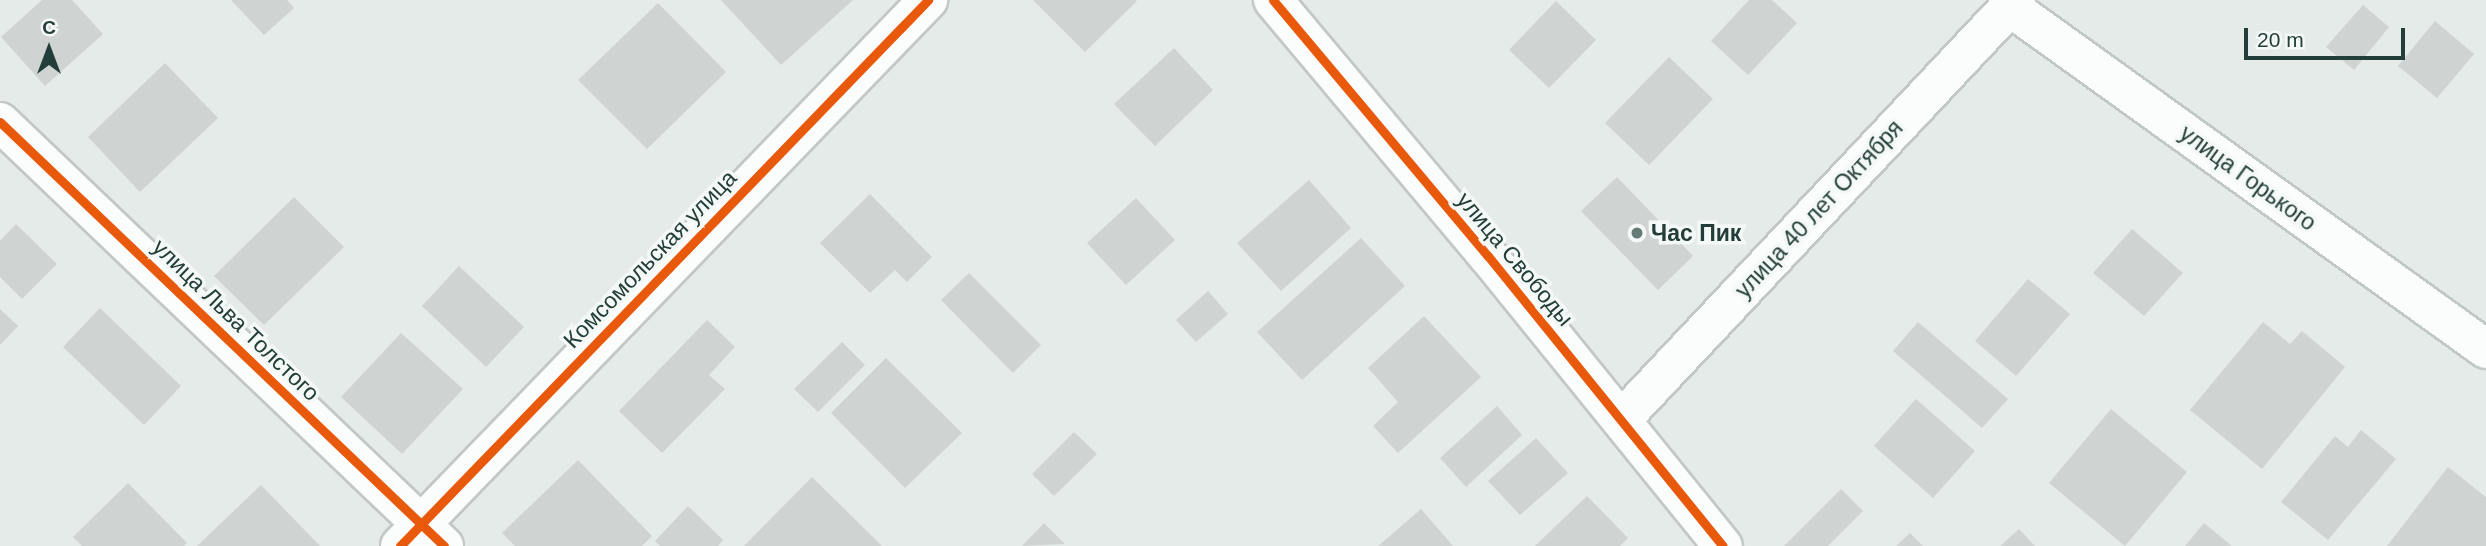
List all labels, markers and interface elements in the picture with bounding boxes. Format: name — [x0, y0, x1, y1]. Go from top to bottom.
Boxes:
north arrow — [14, 14, 84, 84]
scale bar — [2248, 14, 2409, 58]
text: С — [42, 17, 56, 38]
text: 20 m — [2257, 28, 2304, 51]
street label: улица 40 лет Октября — [1729, 114, 1909, 304]
street label: улица Горького — [2174, 119, 2322, 237]
street label: Комсомольская улица — [558, 164, 742, 354]
street label: улица Свободы — [1451, 186, 1579, 332]
place label: Час Пик — [1651, 219, 1741, 247]
marker: Час Пик — [1629, 225, 1645, 241]
street label: улица Льва Толстого — [147, 233, 325, 407]

